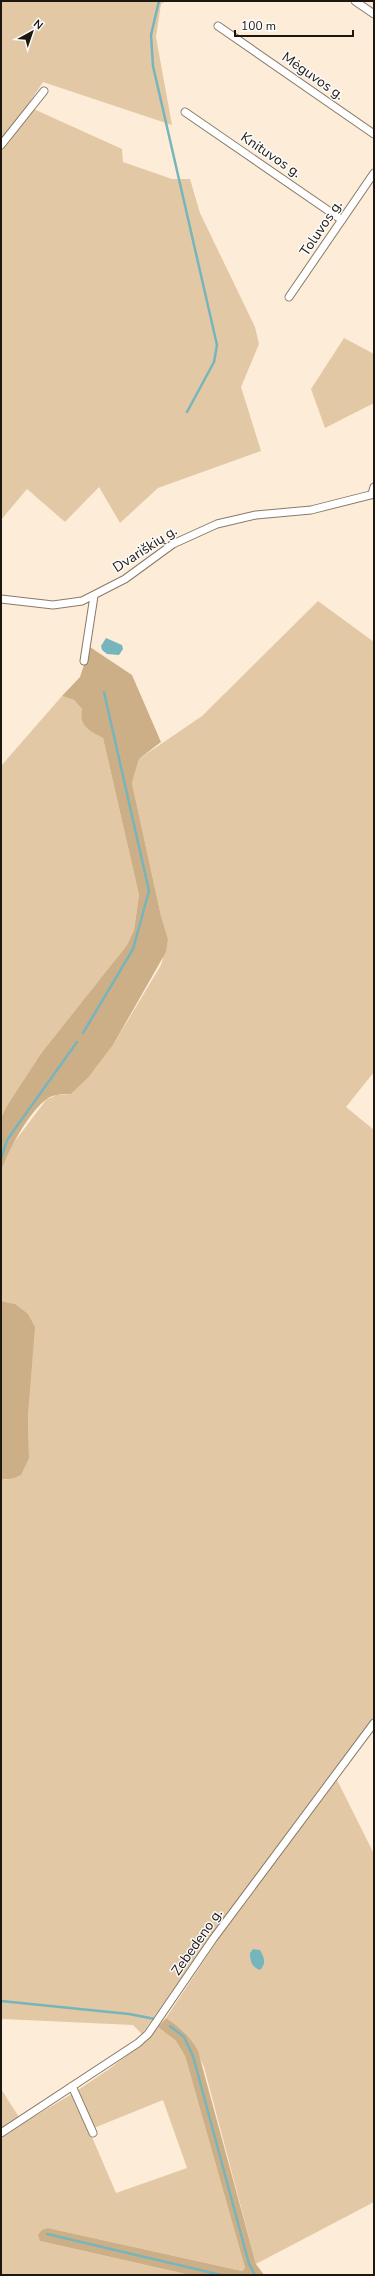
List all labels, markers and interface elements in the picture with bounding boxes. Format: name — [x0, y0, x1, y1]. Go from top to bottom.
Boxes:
north arrow — [12, 12, 52, 52]
scale bar — [235, 12, 353, 38]
text: N — [30, 16, 46, 33]
text: 100 m — [241, 18, 276, 34]
street label: Mėguvos g. — [278, 48, 348, 104]
street label: Knituvos g. — [237, 128, 305, 182]
street label: Toluvos g. — [295, 196, 347, 260]
street label: Dvariškių g. — [109, 521, 181, 577]
street label: Zebedeno g. — [167, 1905, 227, 1979]

